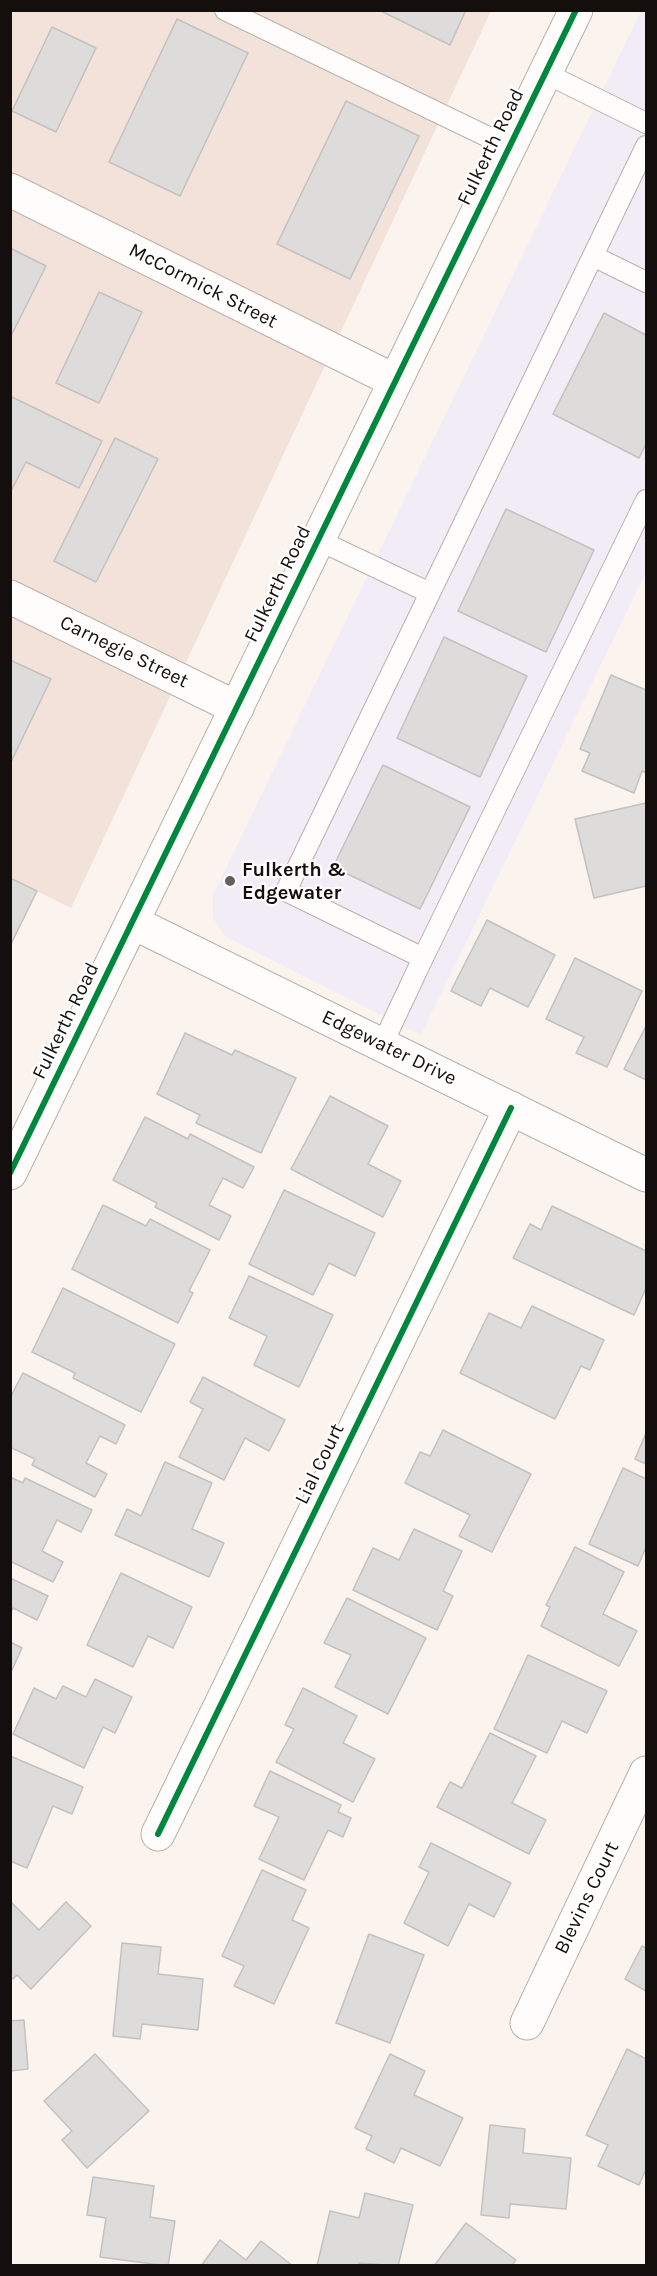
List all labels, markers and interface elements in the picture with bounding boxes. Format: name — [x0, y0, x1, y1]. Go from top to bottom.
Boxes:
street label: Fulkerth Road — [452, 85, 530, 209]
street label: McCormick Street — [125, 238, 281, 334]
street label: Fulkerth Road — [239, 522, 317, 646]
street label: Carnegie Street — [56, 611, 192, 693]
place label: Fulkerth & Edgewater — [242, 858, 346, 905]
marker: Fulkerth & Edgewater — [223, 874, 237, 888]
street label: Fulkerth Road — [27, 959, 105, 1083]
street label: Edgewater Drive — [318, 1005, 460, 1091]
street label: Lial Court — [290, 1420, 350, 1508]
street label: Blevins Court — [550, 1838, 624, 1958]

